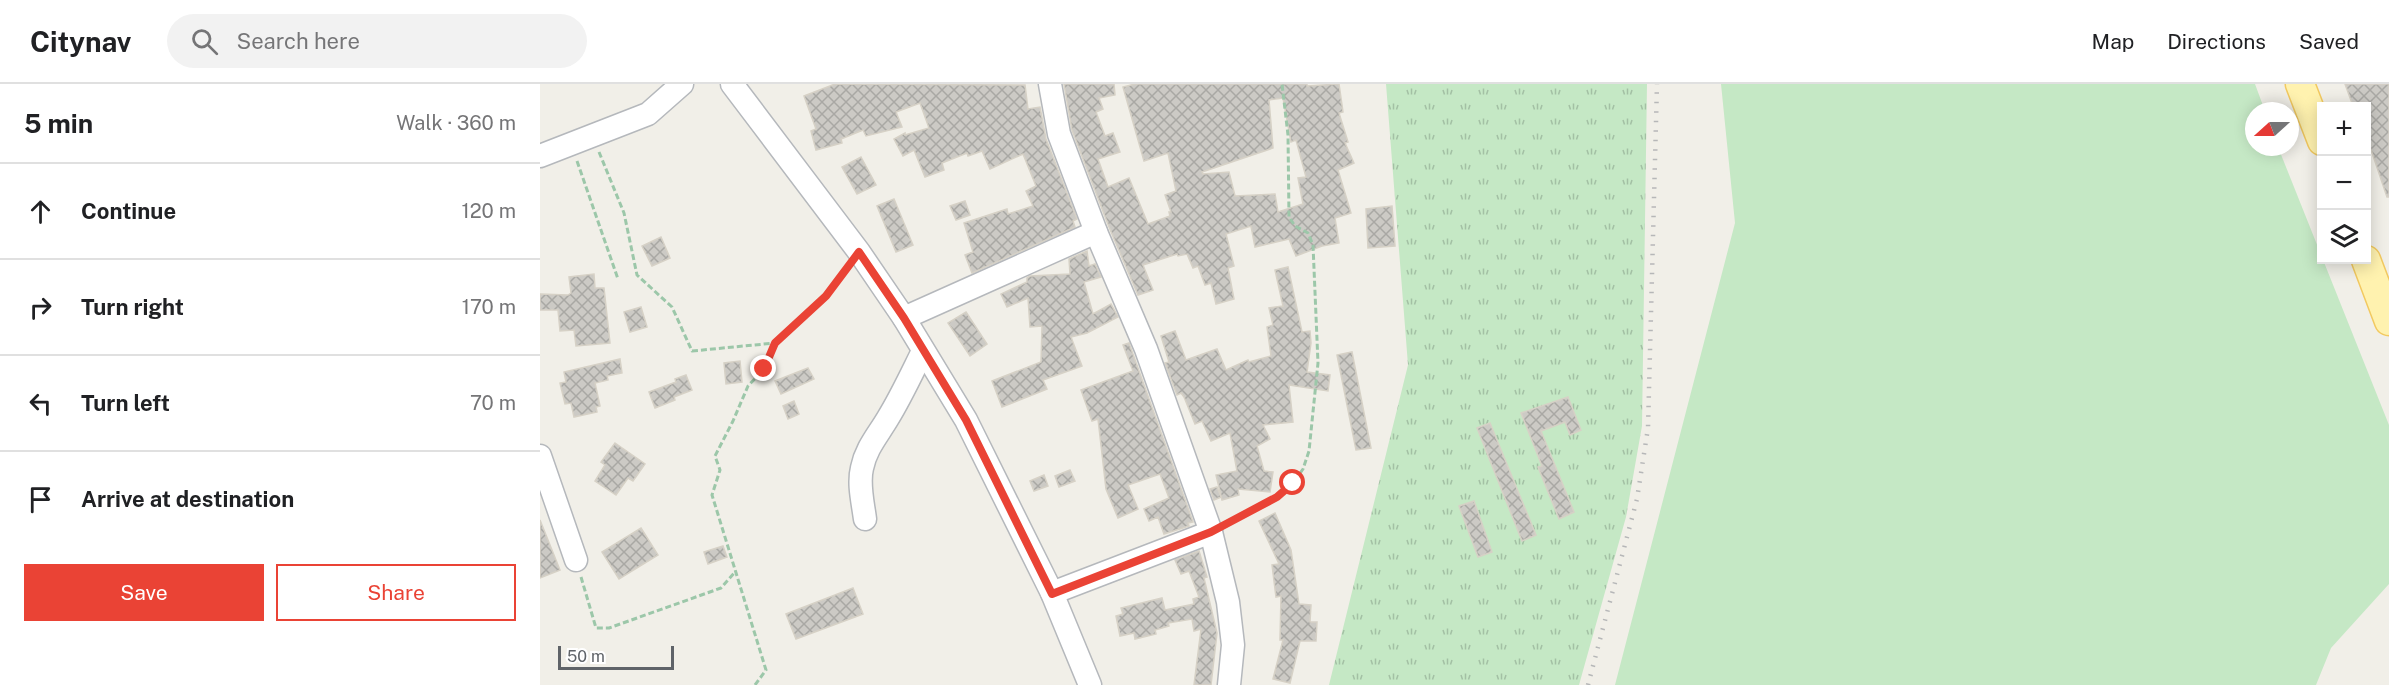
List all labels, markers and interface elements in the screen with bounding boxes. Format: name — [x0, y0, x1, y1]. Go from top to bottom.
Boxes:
search box — [167, 14, 587, 68]
text: Citynav — [30, 25, 131, 58]
icon: search — [188, 25, 221, 58]
text: Search here — [236, 28, 360, 54]
text: Map — [2092, 29, 2134, 54]
text: Directions — [2167, 29, 2266, 54]
text: Saved — [2299, 29, 2359, 54]
north arrow — [2245, 102, 2299, 156]
map controls — [2317, 102, 2371, 264]
button: + — [2317, 102, 2371, 156]
text: 5 min — [24, 108, 93, 139]
text: Walk · 360 m — [396, 111, 516, 135]
button: − — [2317, 156, 2371, 210]
icon: ahead — [24, 195, 57, 228]
text: Continue — [81, 198, 176, 224]
text: 120 m — [462, 199, 516, 223]
button: layers — [2317, 210, 2371, 264]
icon: right — [24, 291, 57, 324]
text: Turn right — [81, 294, 184, 320]
text: 170 m — [462, 295, 516, 319]
route end — [750, 355, 776, 381]
icon: left — [24, 387, 57, 420]
text: Turn left — [81, 390, 170, 416]
text: 70 m — [470, 391, 516, 415]
route start — [1279, 469, 1305, 495]
icon: arrive — [24, 483, 57, 516]
text: Arrive at destination — [81, 486, 294, 512]
button: Save — [24, 564, 264, 621]
button: Share — [276, 564, 516, 621]
scale bar — [558, 643, 674, 670]
text: 50 m — [567, 647, 605, 666]

